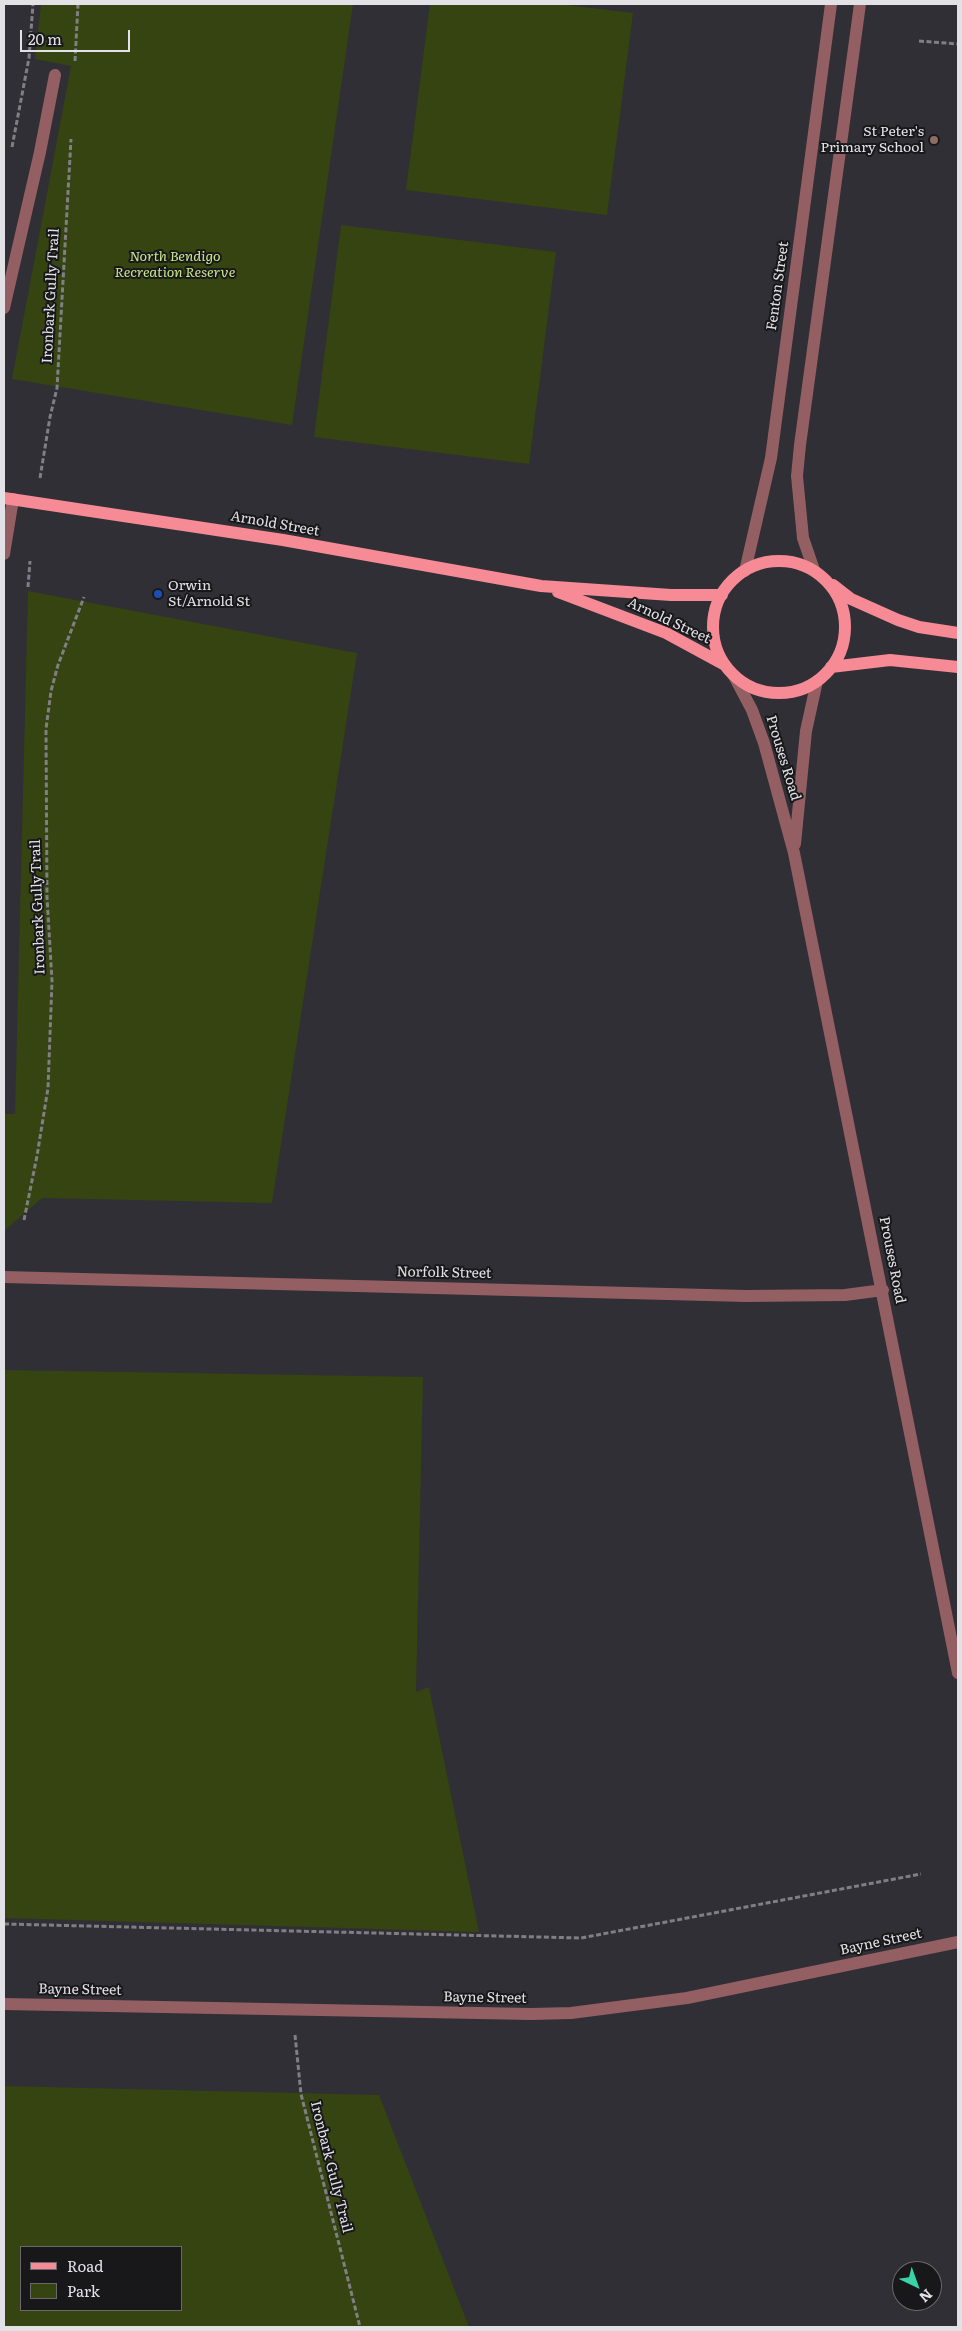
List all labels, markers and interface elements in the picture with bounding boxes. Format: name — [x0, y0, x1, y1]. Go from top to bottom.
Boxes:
scale bar — [22, 20, 132, 52]
text: 20 m — [28, 27, 62, 50]
place label: St Peter's Primary School — [820, 124, 924, 156]
marker: St Peter's Primary School — [928, 134, 940, 146]
street label: Ironbark Gully Trail — [39, 228, 63, 364]
street label: Fenton Street — [763, 240, 793, 332]
park label: North Bendigo Recreation Reserve — [115, 249, 235, 282]
street label: Arnold Street — [229, 508, 321, 540]
place label: Orwin St/Arnold St — [168, 578, 250, 610]
marker: Orwin St/Arnold St — [152, 588, 164, 600]
street label: Arnold Street — [625, 594, 713, 648]
street label: Prouses Road — [762, 713, 804, 803]
street label: Ironbark Gully Trail — [27, 839, 49, 975]
street label: Prouses Road — [875, 1215, 909, 1305]
street label: Norfolk Street — [396, 1264, 492, 1282]
street label: Bayne Street — [838, 1925, 924, 1959]
street label: Bayne Street — [38, 1981, 122, 1999]
street label: Bayne Street — [443, 1989, 527, 2007]
street label: Ironbark Gully Trail — [306, 2099, 356, 2235]
legend — [20, 2246, 182, 2311]
text: Road — [67, 2254, 103, 2277]
north arrow — [892, 2261, 942, 2311]
text: Park — [67, 2279, 100, 2302]
text: N — [915, 2285, 937, 2308]

